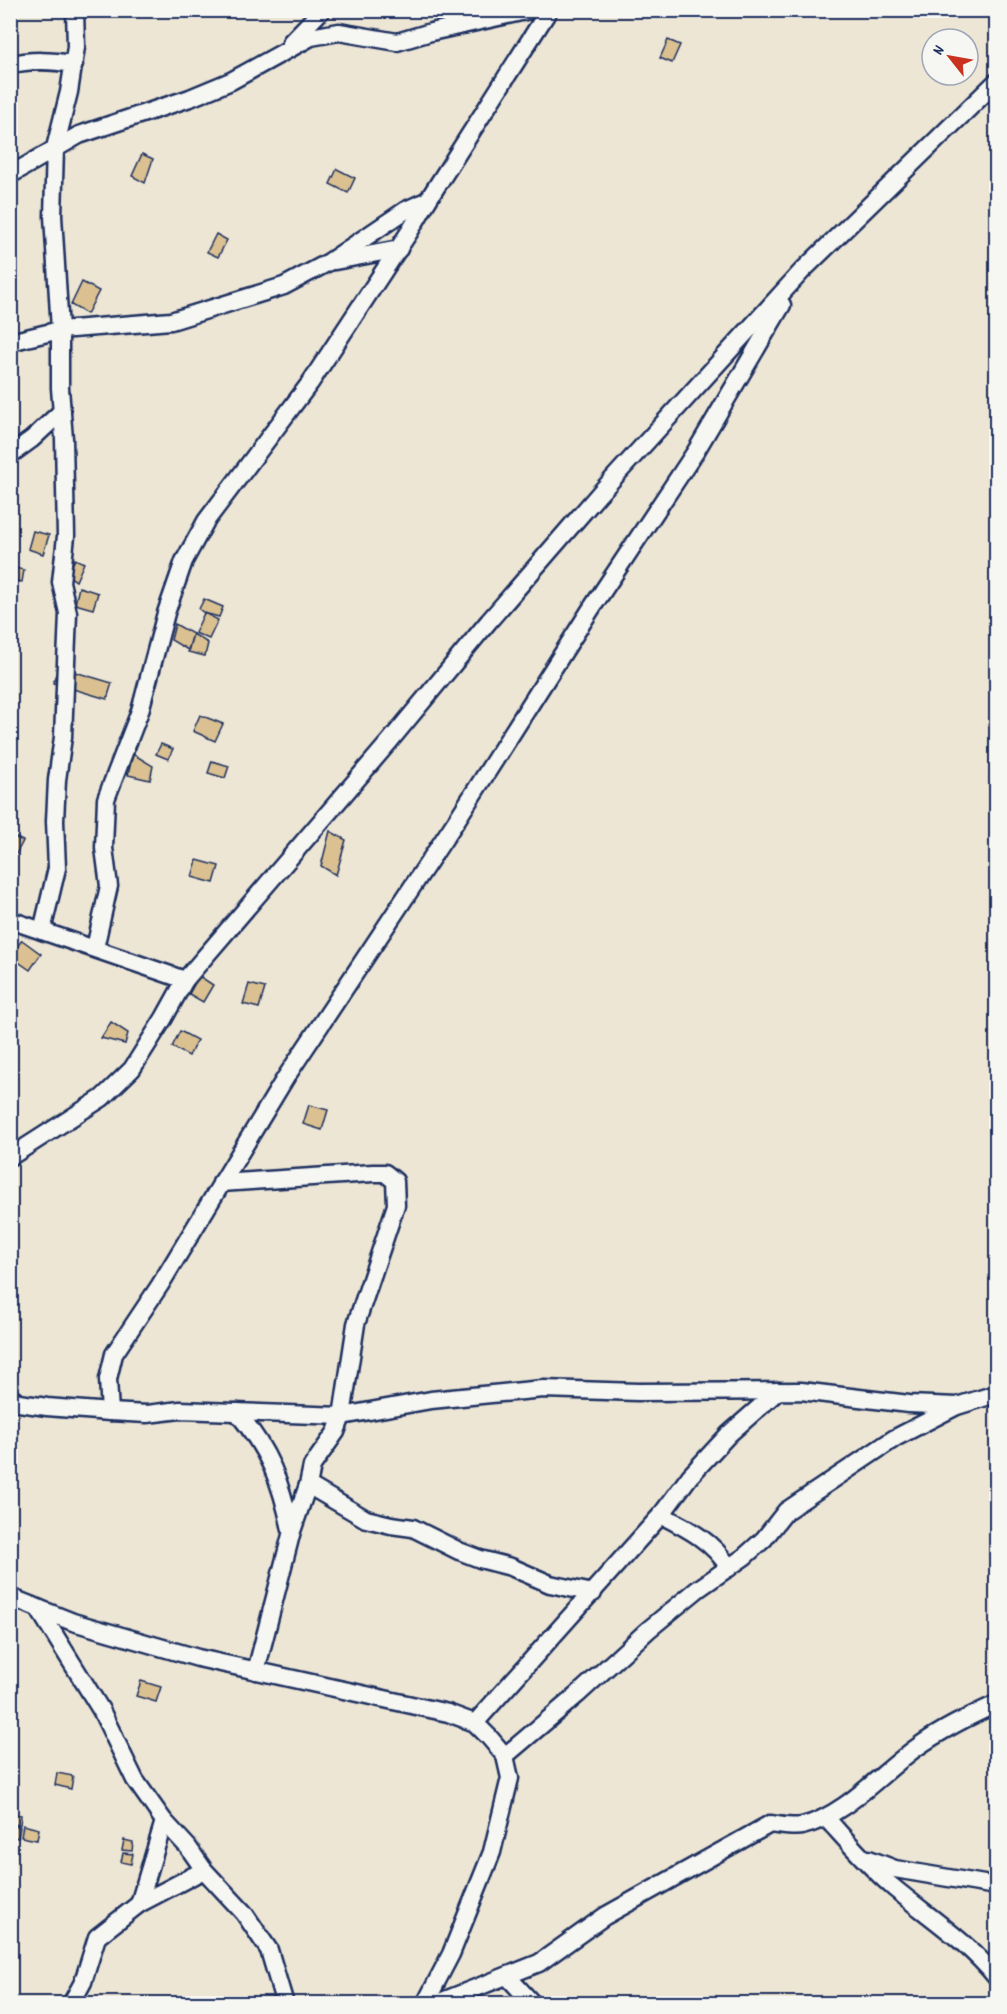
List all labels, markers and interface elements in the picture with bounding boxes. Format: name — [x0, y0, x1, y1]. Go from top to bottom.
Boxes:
north arrow — [920, 27, 980, 87]
text: N — [927, 41, 951, 60]

